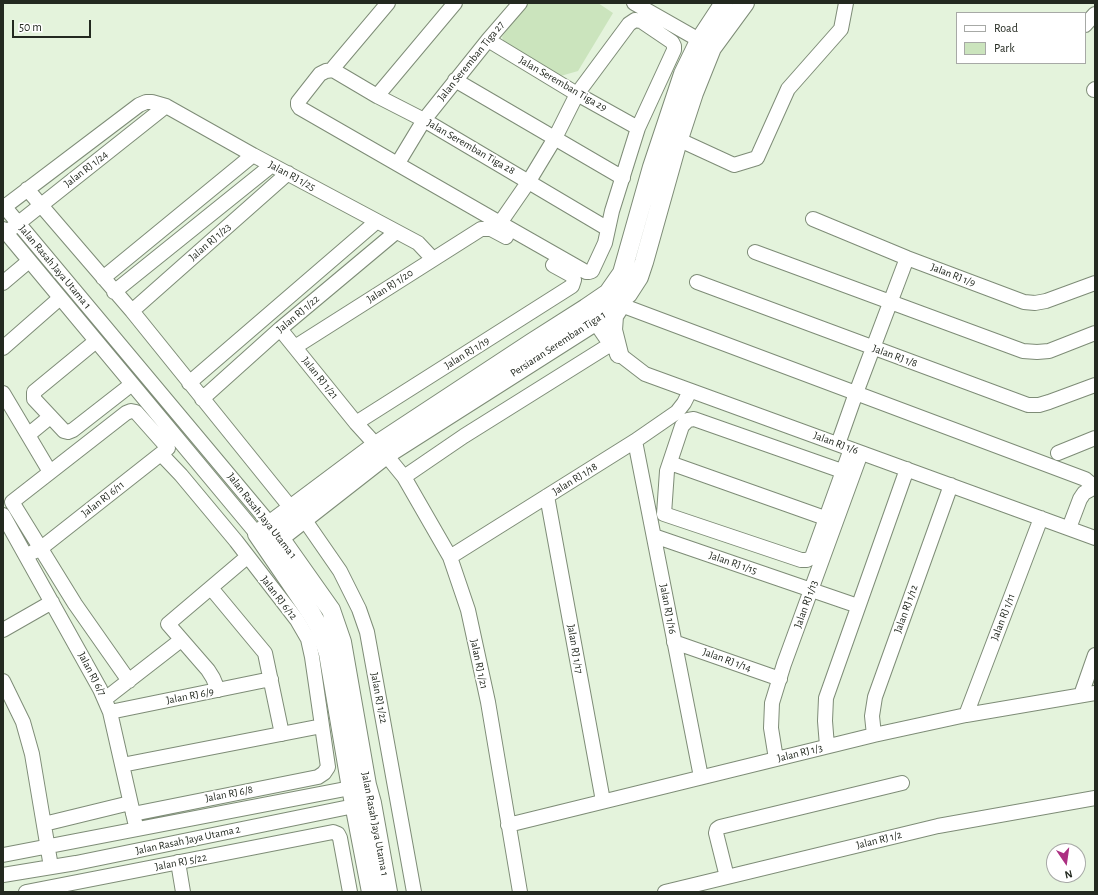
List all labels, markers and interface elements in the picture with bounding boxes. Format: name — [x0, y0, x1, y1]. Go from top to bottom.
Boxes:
scale bar — [14, 12, 93, 38]
legend — [956, 12, 1086, 64]
street label: Jalan Seremban Tiga 27 — [435, 18, 507, 104]
text: 50 m — [19, 21, 42, 33]
text: Road — [994, 22, 1018, 34]
text: Park — [994, 42, 1015, 54]
street label: Jalan Seremban Tiga 29 — [517, 53, 609, 115]
street label: Jalan Seremban Tiga 28 — [425, 116, 517, 178]
street label: Jalan RJ 1/24 — [61, 148, 111, 190]
street label: Jalan RJ 1/25 — [266, 158, 318, 194]
street label: Jalan RJ 1/23 — [186, 220, 234, 264]
street label: Jalan Rasah Jaya Utama 1 — [16, 222, 94, 312]
street label: Jalan RJ 1/9 — [929, 260, 977, 290]
street label: Jalan RJ 1/20 — [364, 266, 416, 306]
street label: Jalan RJ 1/22 — [274, 292, 322, 336]
street label: Persiaran Seremban Tiga 1 — [508, 308, 608, 380]
street label: Jalan RJ 1/19 — [442, 334, 492, 372]
street label: Jalan RJ 1/8 — [871, 342, 919, 370]
street label: Jalan RJ 1/21 — [299, 354, 341, 402]
street label: Jalan RJ 1/6 — [812, 429, 860, 457]
street label: Jalan RJ 1/18 — [550, 460, 600, 498]
street label: Jalan Rasah Jaya Utama 1 — [224, 470, 300, 562]
street label: Jalan RJ 6/11 — [79, 478, 127, 520]
street label: Jalan RJ 1/15 — [707, 549, 759, 577]
street label: Jalan RJ 6/12 — [258, 573, 300, 623]
street label: Jalan RJ 1/13 — [791, 578, 821, 630]
street label: Jalan RJ 1/16 — [657, 583, 679, 635]
street label: Jalan RJ 1/12 — [891, 583, 921, 635]
street label: Jalan RJ 1/11 — [988, 592, 1018, 642]
street label: Jalan RJ 1/17 — [564, 623, 586, 675]
street label: Jalan RJ 1/21 — [467, 638, 491, 690]
street label: Jalan RJ 1/14 — [701, 645, 753, 675]
street label: Jalan RJ 6/7 — [75, 650, 109, 698]
street label: Jalan RJ 1/22 — [368, 671, 390, 725]
street label: Jalan RJ 6/9 — [165, 685, 215, 707]
street label: Jalan RJ 1/3 — [776, 741, 824, 765]
street label: Jalan Rasah Jaya Utama 1 — [358, 771, 392, 877]
street label: Jalan RJ 6/8 — [204, 783, 254, 805]
street label: Jalan Rasah Jaya Utama 2 — [134, 822, 242, 858]
street label: Jalan RJ 1/2 — [855, 828, 903, 852]
north arrow — [1046, 843, 1086, 883]
street label: Jalan RJ 5/22 — [154, 851, 208, 873]
text: N — [1064, 868, 1074, 880]

